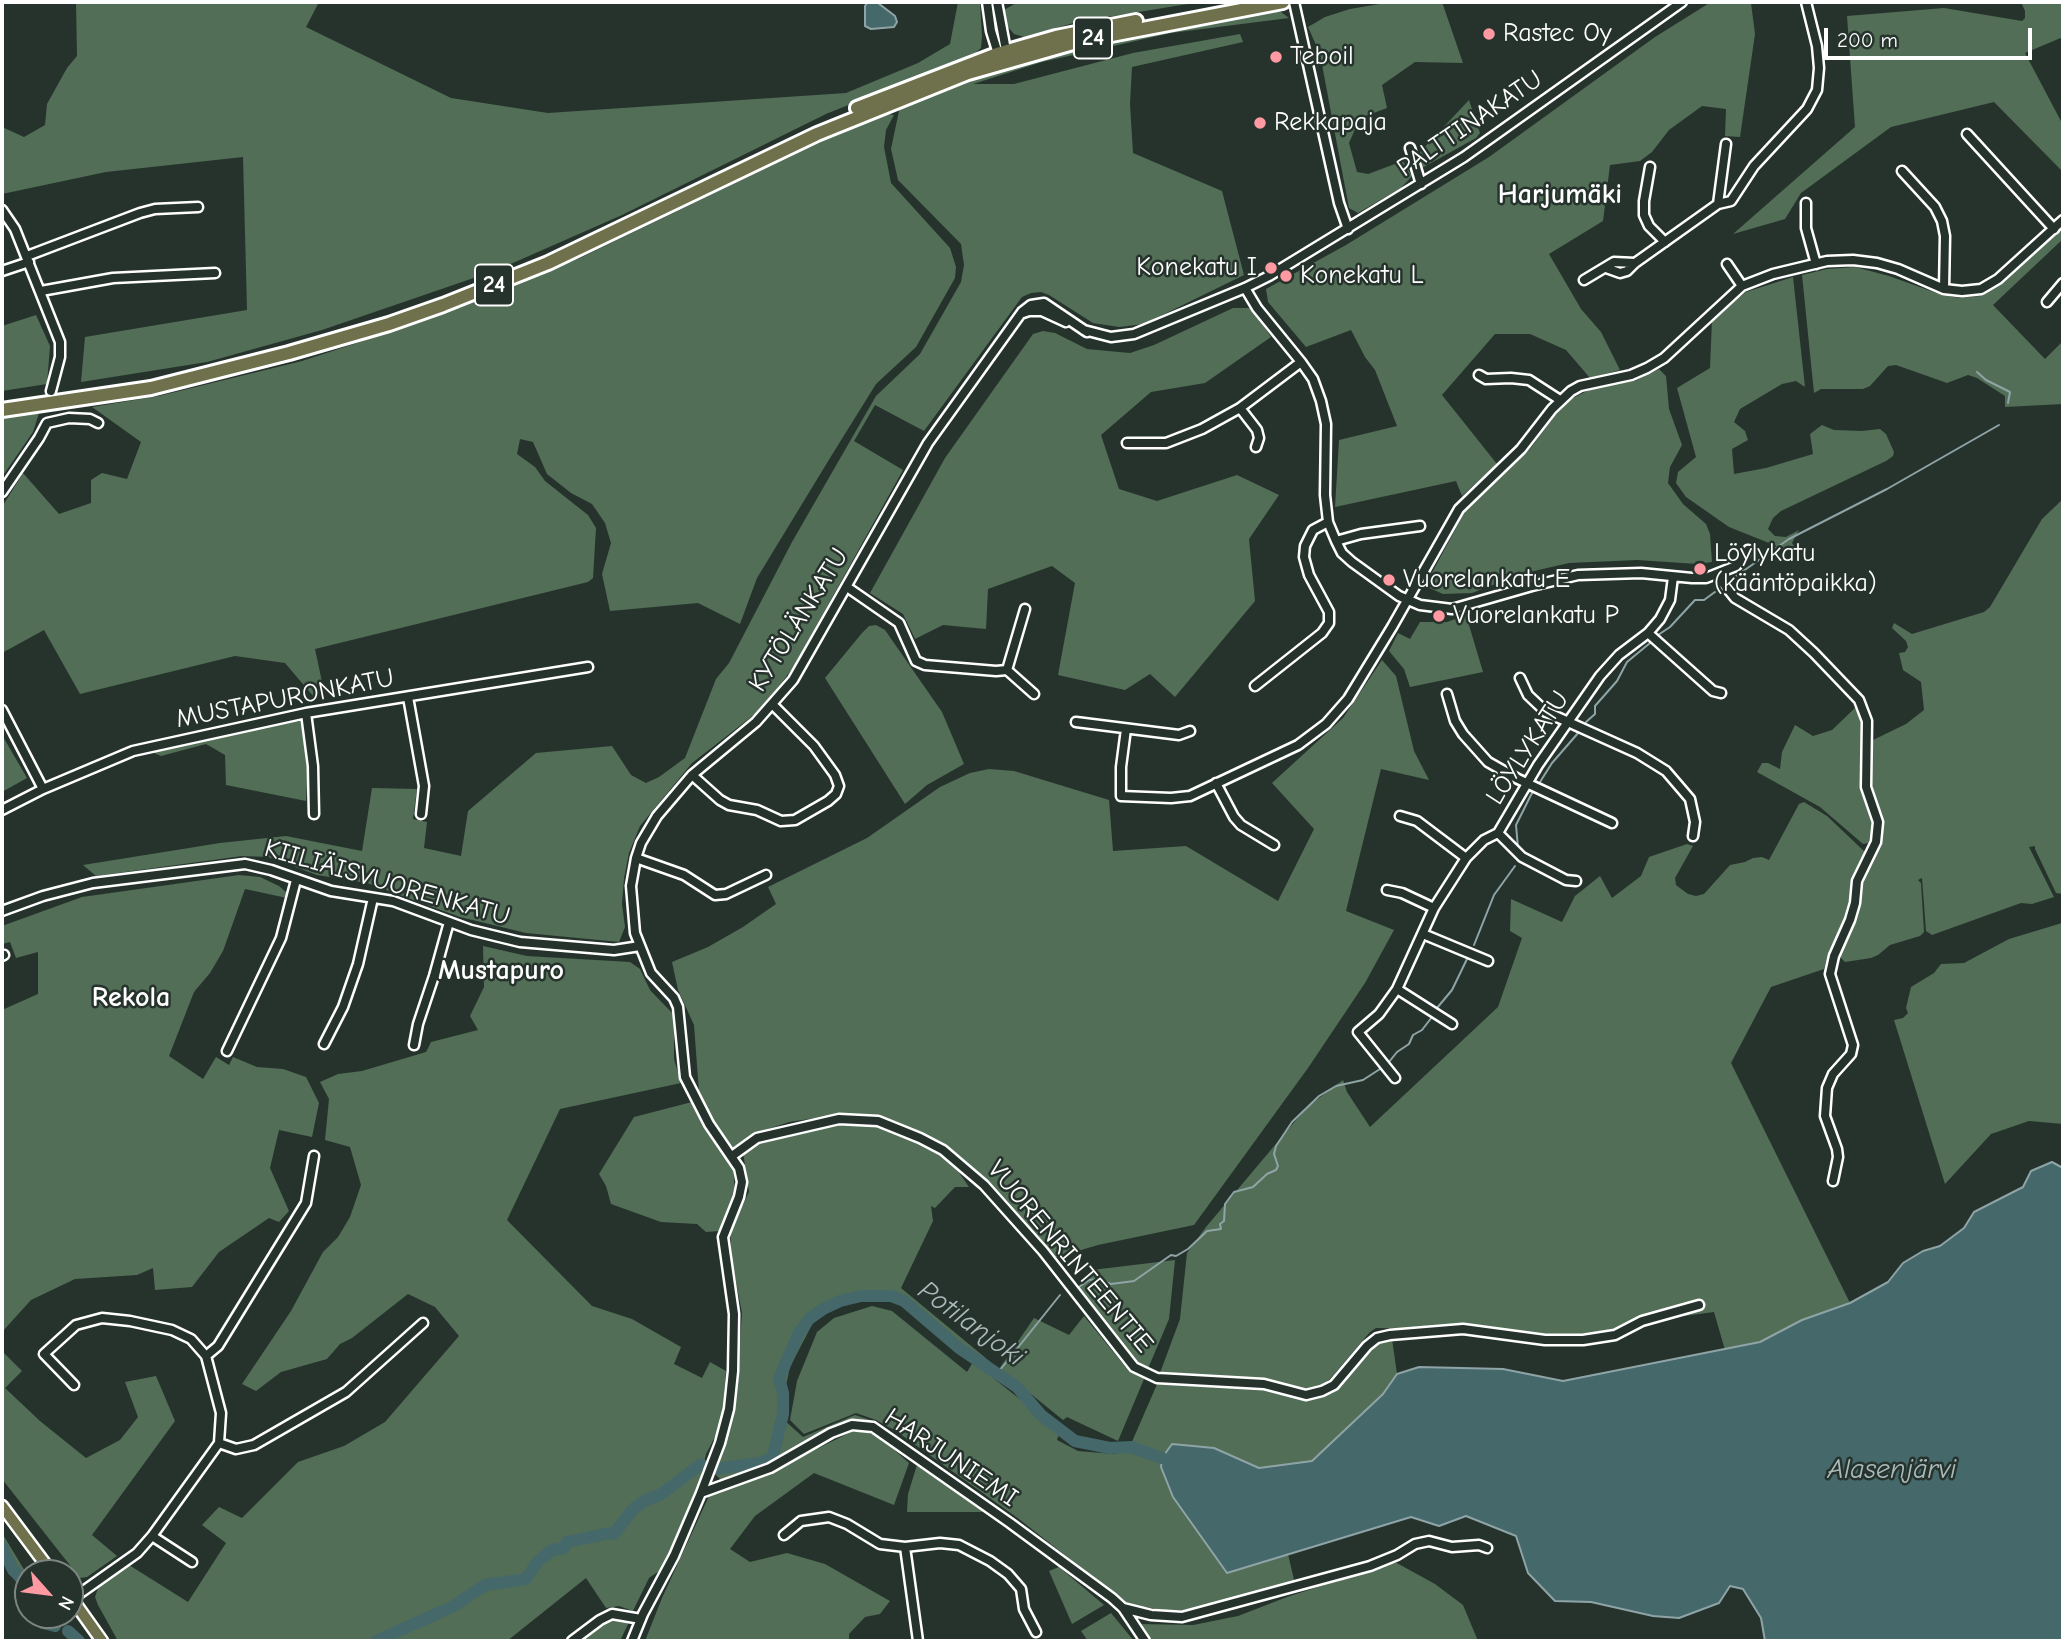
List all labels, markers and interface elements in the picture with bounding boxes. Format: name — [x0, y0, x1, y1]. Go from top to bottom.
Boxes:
scale bar — [1827, 14, 2035, 58]
road number: 24 — [1074, 18, 1112, 58]
place label: Rastec Oy — [1503, 18, 1612, 50]
marker: Rastec Oy — [1481, 26, 1497, 42]
text: 200 m — [1837, 28, 1898, 52]
place label: Teboil — [1290, 41, 1354, 73]
marker: Teboil — [1268, 49, 1284, 65]
street label: PALTTINAKATU — [1391, 64, 1549, 184]
place label: Rekkapaja — [1274, 107, 1387, 139]
marker: Rekkapaja — [1252, 115, 1268, 131]
district label: Harjumäki — [1498, 178, 1622, 212]
place label: Konekatu I — [1136, 252, 1257, 284]
marker: Konekatu I — [1263, 260, 1279, 276]
place label: Konekatu L — [1300, 260, 1424, 292]
road number: 24 — [475, 264, 513, 306]
marker: Konekatu L — [1278, 268, 1294, 284]
place label: Löylykatu (kääntöpaikka) — [1714, 538, 1877, 600]
street label: KYTÖLÄNKATU — [743, 542, 855, 698]
marker: Löylykatu (kääntöpaikka) — [1692, 561, 1708, 577]
place label: Vuorelankatu E — [1403, 564, 1570, 596]
marker: Vuorelankatu E — [1381, 572, 1397, 588]
place label: Vuorelankatu P — [1453, 600, 1619, 632]
marker: Vuorelankatu P — [1431, 608, 1447, 624]
street label: MUSTAPURONKATU — [173, 663, 397, 735]
street label: LÖYLYKATU — [1480, 685, 1576, 811]
street label: KIILIÄISVUORENKATU — [261, 833, 513, 933]
district label: Mustapuro — [438, 954, 564, 988]
district label: Rekola — [92, 981, 170, 1015]
street label: VUORENRINTEENTIE — [981, 1155, 1159, 1359]
water label: Potilanjoki — [911, 1274, 1031, 1374]
street label: HARJUNIEMI — [878, 1402, 1024, 1514]
water label: Alasenjärvi — [1828, 1453, 1956, 1487]
north arrow — [14, 1559, 84, 1629]
text: N — [53, 1592, 78, 1614]

